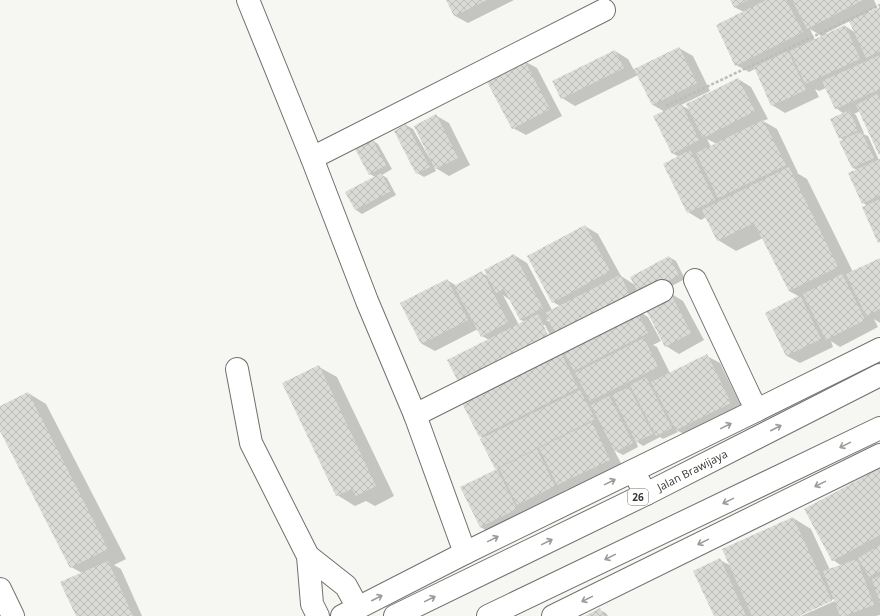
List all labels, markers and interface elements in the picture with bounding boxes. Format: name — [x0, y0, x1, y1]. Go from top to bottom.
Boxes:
one-way arrow — [720, 421, 732, 429]
one-way arrow — [770, 424, 782, 431]
one-way arrow — [839, 442, 851, 449]
street label: Jalan Brawijaya — [653, 446, 730, 495]
one-way arrow — [603, 478, 615, 486]
one-way arrow — [814, 481, 826, 489]
road number: 26 — [628, 489, 648, 505]
one-way arrow — [722, 498, 734, 505]
one-way arrow — [486, 535, 498, 542]
one-way arrow — [541, 538, 553, 545]
one-way arrow — [698, 539, 710, 546]
one-way arrow — [605, 554, 617, 561]
one-way arrow — [371, 594, 383, 602]
one-way arrow — [424, 595, 436, 602]
one-way arrow — [581, 596, 593, 603]

